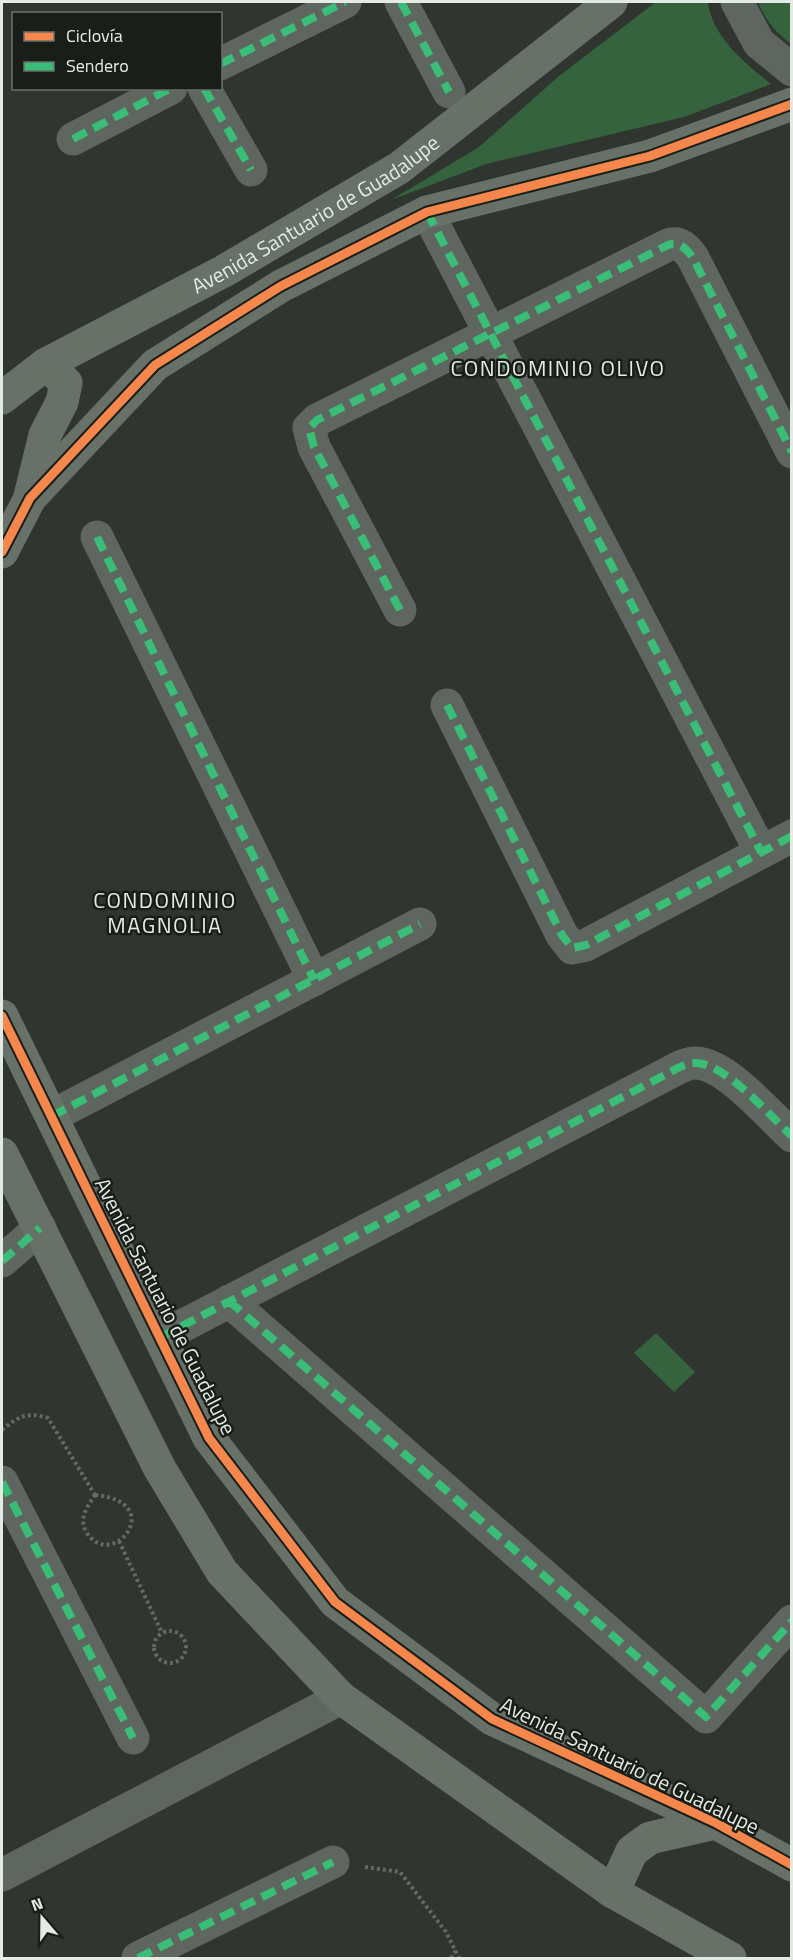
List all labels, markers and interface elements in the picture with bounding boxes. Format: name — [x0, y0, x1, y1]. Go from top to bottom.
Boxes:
legend — [12, 12, 222, 90]
text: Ciclovía — [66, 22, 123, 49]
text: Sendero — [66, 52, 129, 79]
street label: Avenida Santuario de Guadalupe — [186, 126, 446, 301]
district label: CONDOMINIO OLIVO — [451, 351, 665, 385]
district label: CONDOMINIO MAGNOLIA — [93, 883, 237, 942]
street label: Avenida Santuario de Guadalupe — [87, 1172, 245, 1440]
street label: Avenida Santuario de Guadalupe — [495, 1688, 765, 1842]
north arrow — [12, 1888, 72, 1948]
text: N — [28, 1891, 46, 1917]

